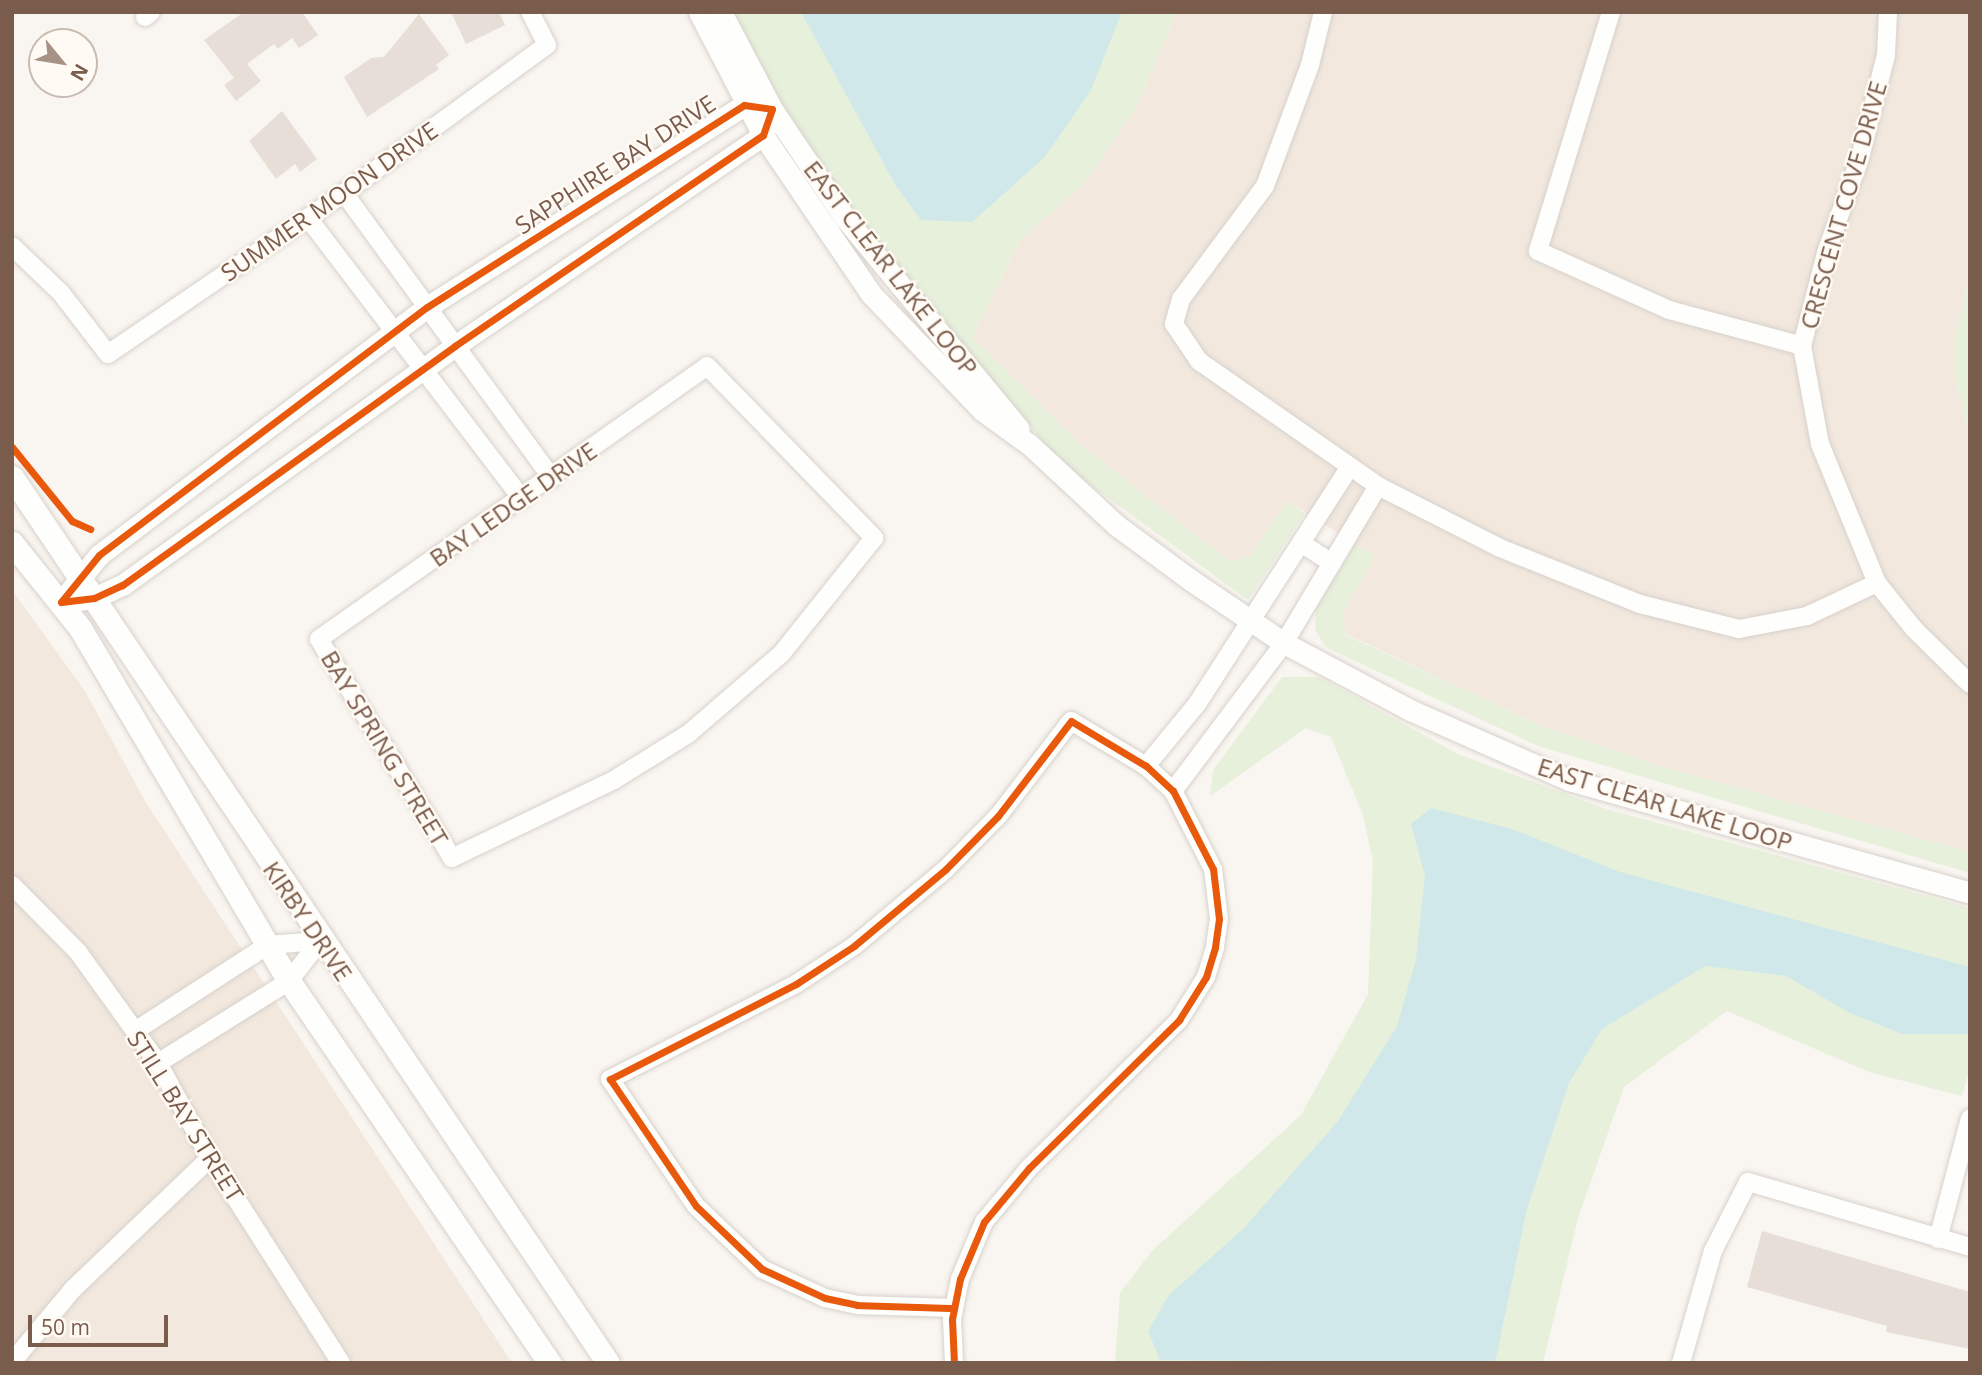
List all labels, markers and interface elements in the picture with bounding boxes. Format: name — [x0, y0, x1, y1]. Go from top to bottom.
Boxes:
north arrow — [28, 28, 98, 98]
text: N — [64, 59, 95, 86]
street label: CRESCENT COVE DRIVE — [1794, 78, 1892, 332]
street label: SAPPHIRE BAY DRIVE — [509, 89, 721, 239]
street label: SUMMER MOON DRIVE — [215, 115, 443, 287]
street label: EAST CLEAR LAKE LOOP — [798, 155, 984, 381]
street label: BAY LEDGE DRIVE — [424, 436, 602, 572]
street label: BAY SPRING STREET — [315, 645, 455, 851]
street label: EAST CLEAR LAKE LOOP — [1534, 752, 1796, 856]
street label: KIRBY DRIVE — [257, 856, 359, 986]
street label: STILL BAY STREET — [122, 1025, 250, 1207]
scale bar — [32, 1302, 172, 1346]
text: 50 m — [41, 1313, 90, 1341]

